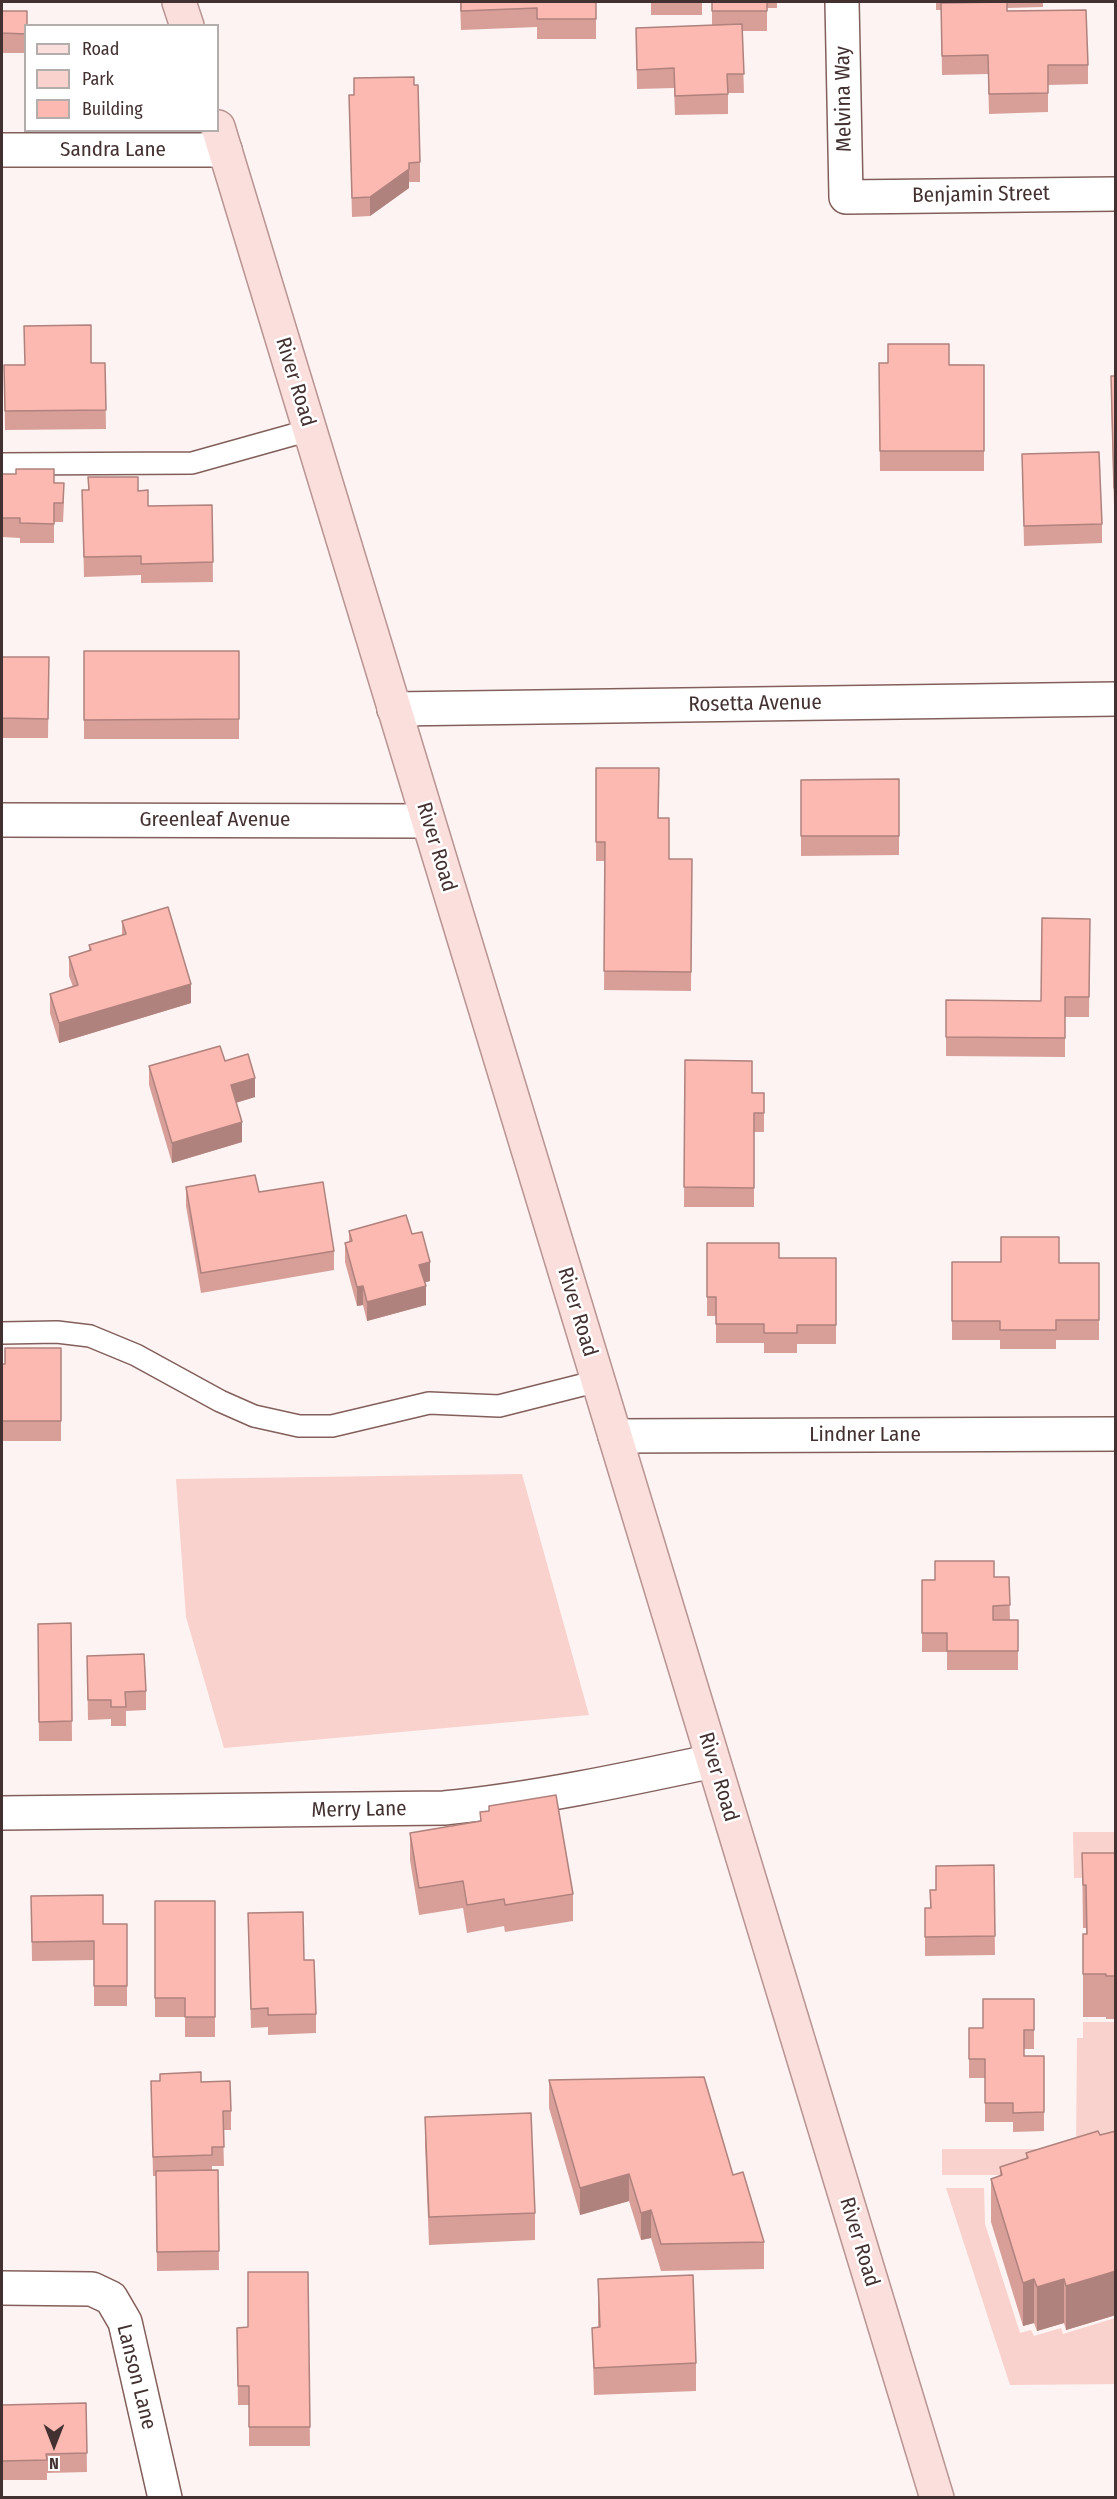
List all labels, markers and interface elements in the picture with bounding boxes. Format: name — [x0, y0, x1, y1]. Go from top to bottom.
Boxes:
legend — [24, 24, 219, 132]
text: Road — [82, 38, 119, 60]
street label: Melvina Way — [830, 46, 858, 152]
text: Park — [82, 68, 114, 90]
text: Building — [82, 98, 143, 120]
street label: Sandra Lane — [60, 137, 166, 163]
street label: Benjamin Street — [912, 181, 1050, 209]
street label: River Road — [269, 334, 321, 430]
street label: Rosetta Avenue — [688, 690, 822, 718]
street label: River Road — [410, 799, 462, 895]
street label: Greenleaf Avenue — [140, 807, 290, 833]
street label: River Road — [551, 1264, 603, 1360]
street label: Lindner Lane — [809, 1422, 921, 1448]
street label: River Road — [692, 1729, 744, 1825]
street label: Merry Lane — [311, 1797, 407, 1823]
street label: River Road — [833, 2194, 885, 2290]
street label: Lanson Lane — [111, 2322, 161, 2432]
north arrow — [24, 2415, 84, 2475]
text: N — [49, 2454, 59, 2473]

